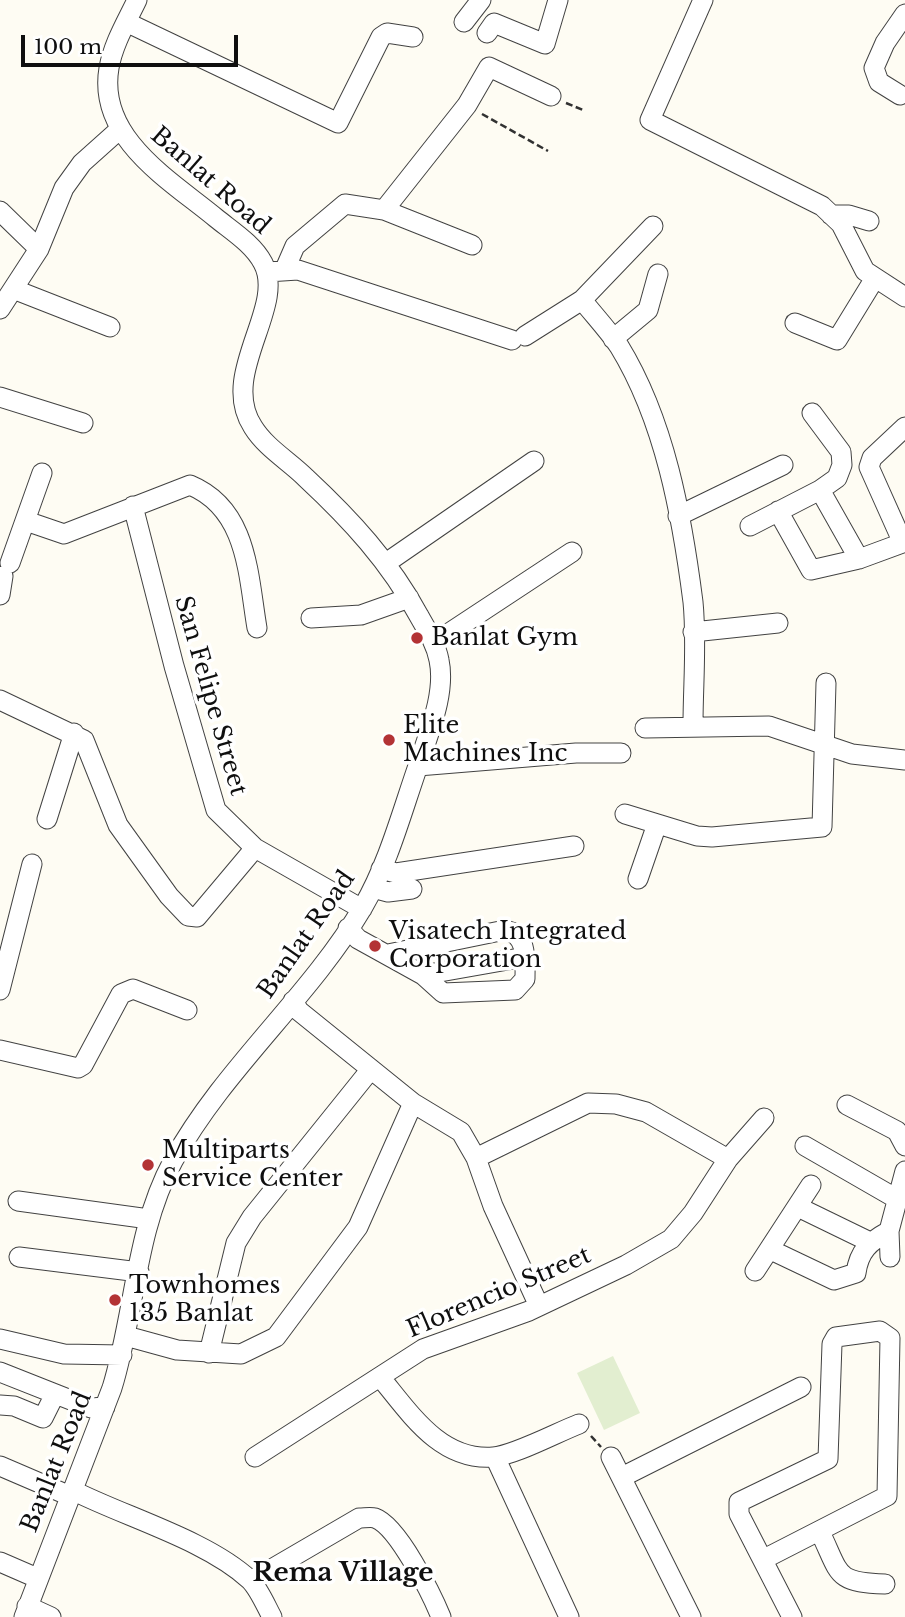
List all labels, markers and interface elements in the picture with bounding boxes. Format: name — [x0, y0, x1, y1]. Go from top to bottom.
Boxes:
scale bar — [24, 21, 242, 65]
text: 100 m — [34, 34, 102, 60]
street label: Banlat Road — [144, 121, 276, 241]
street label: San Felipe Street — [168, 593, 252, 799]
place label: Banlat Gym — [431, 624, 578, 652]
marker: Banlat Gym — [409, 630, 425, 646]
place label: Elite Machines Inc — [403, 712, 567, 768]
marker: Elite Machines Inc — [381, 732, 397, 748]
street label: Banlat Road — [252, 866, 362, 1004]
place label: Visatech Integrated Corporation — [389, 918, 627, 974]
marker: Visatech Integrated Corporation — [367, 938, 383, 954]
place label: Multiparts Service Center — [162, 1137, 343, 1193]
marker: Multiparts Service Center — [140, 1157, 156, 1173]
street label: Florencio Street — [403, 1241, 595, 1345]
place label: Townhomes 135 Banlat — [129, 1272, 280, 1328]
marker: Townhomes 135 Banlat — [107, 1292, 123, 1308]
street label: Banlat Road — [16, 1387, 98, 1537]
district label: Rema Village — [252, 1558, 434, 1590]

